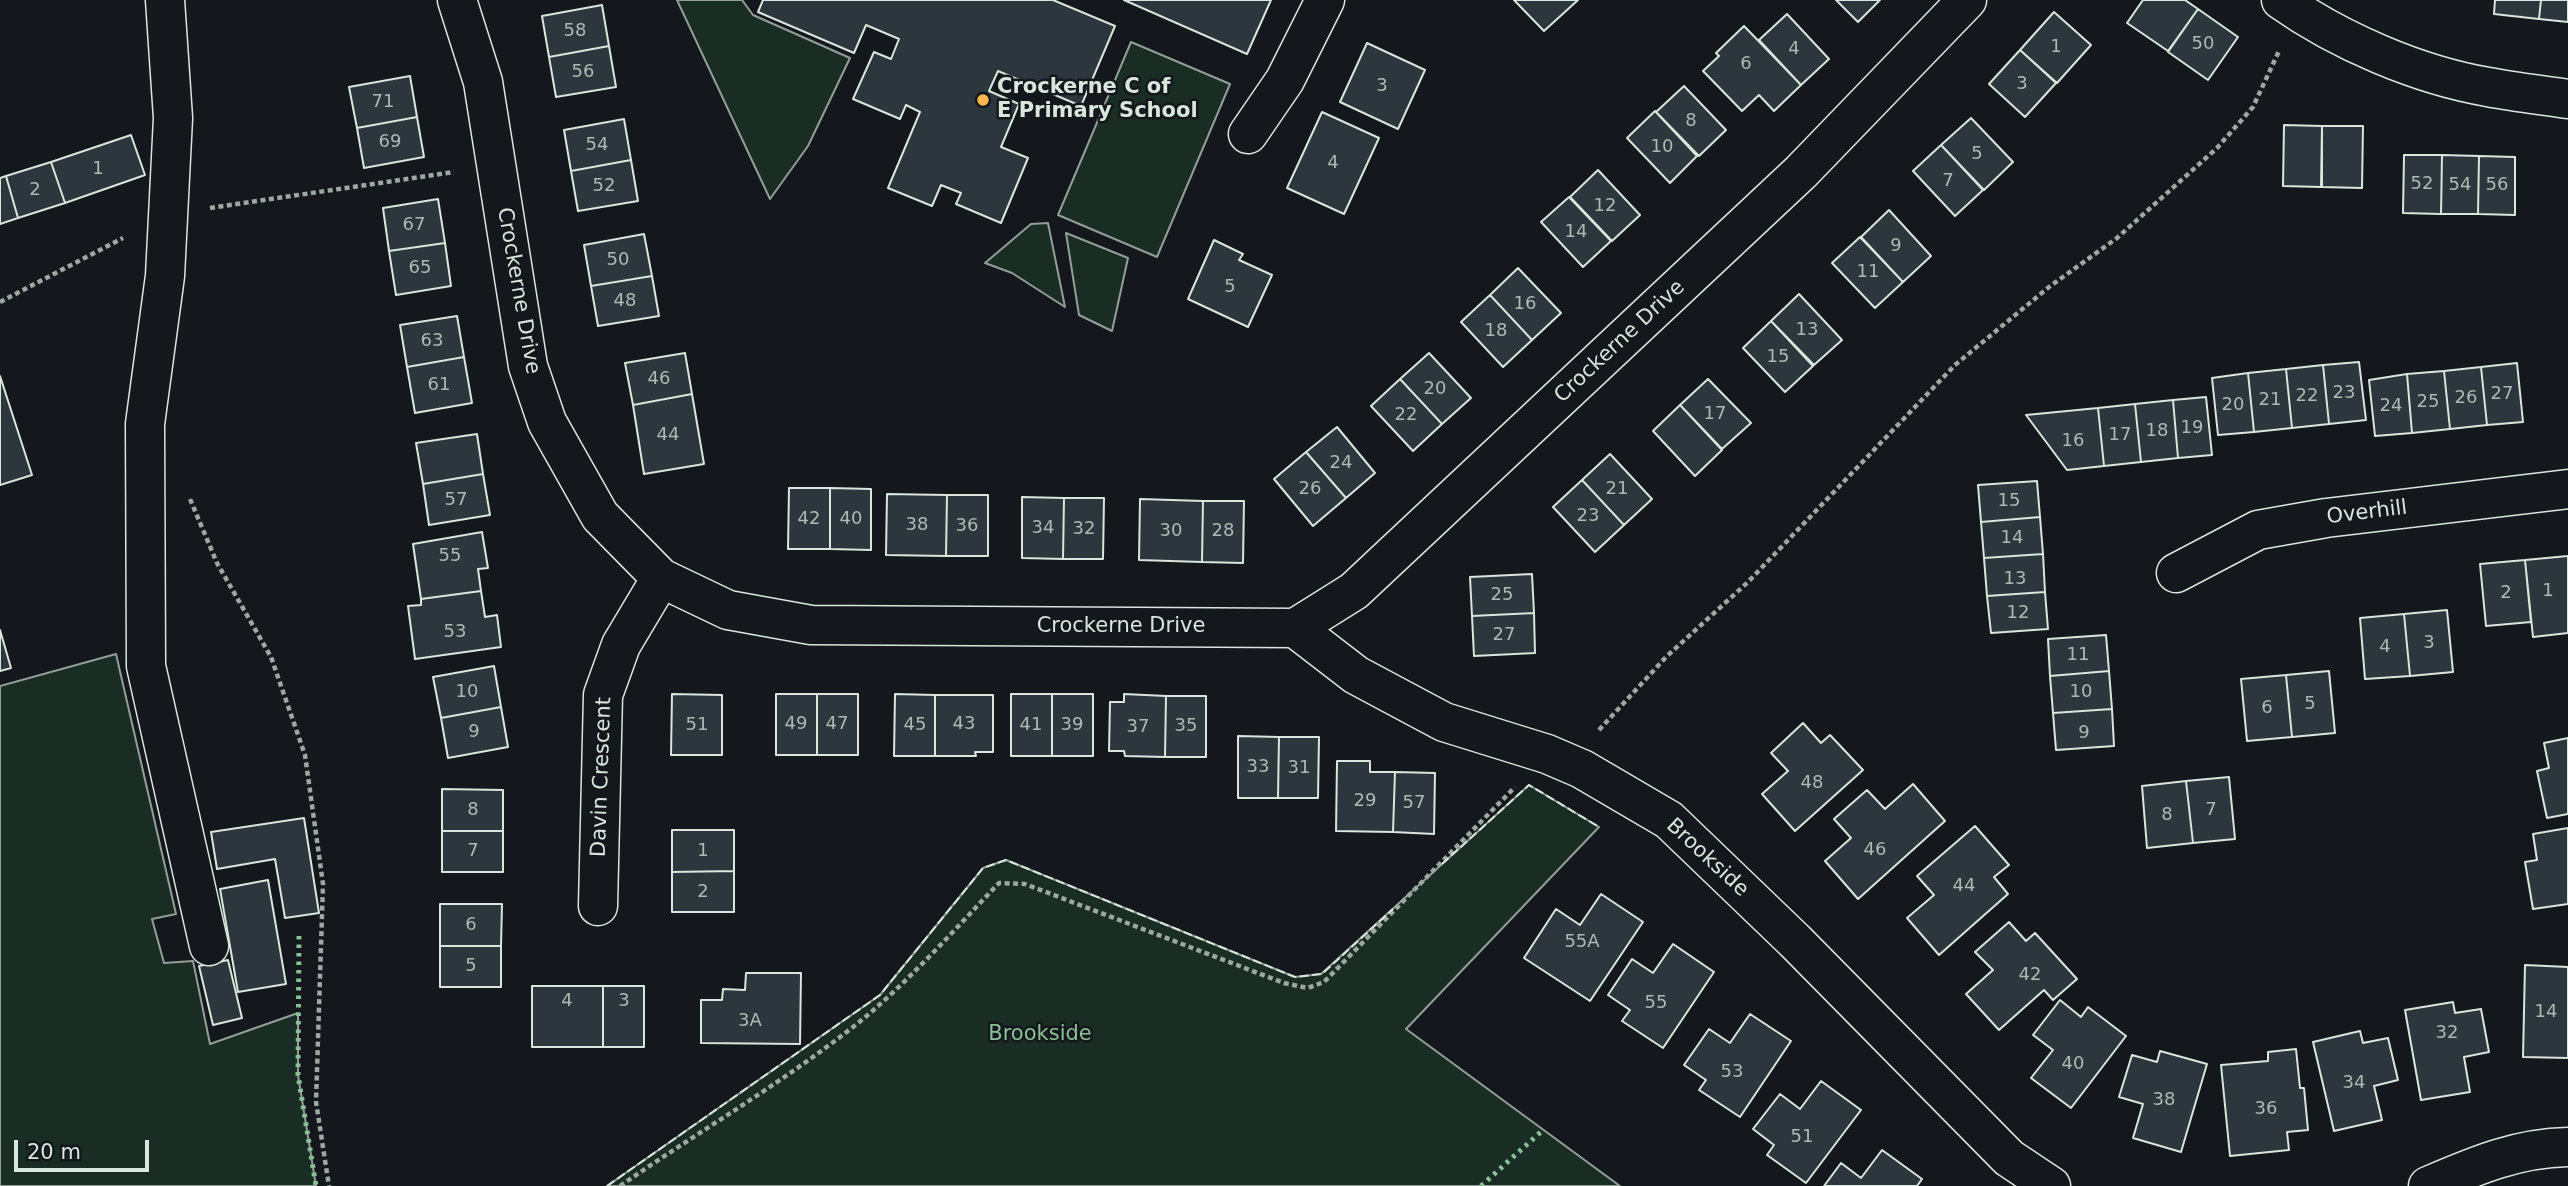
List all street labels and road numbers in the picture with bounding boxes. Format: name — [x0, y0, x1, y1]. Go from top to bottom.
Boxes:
street label: Crockerne Drive — [491, 206, 545, 376]
street label: Crockerne Drive — [1550, 275, 1690, 409]
street label: Overhill — [2325, 496, 2409, 530]
street label: Crockerne Drive — [1037, 614, 1205, 640]
street label: Davin Crescent — [587, 697, 617, 857]
street label: Brookside — [1661, 814, 1753, 902]

